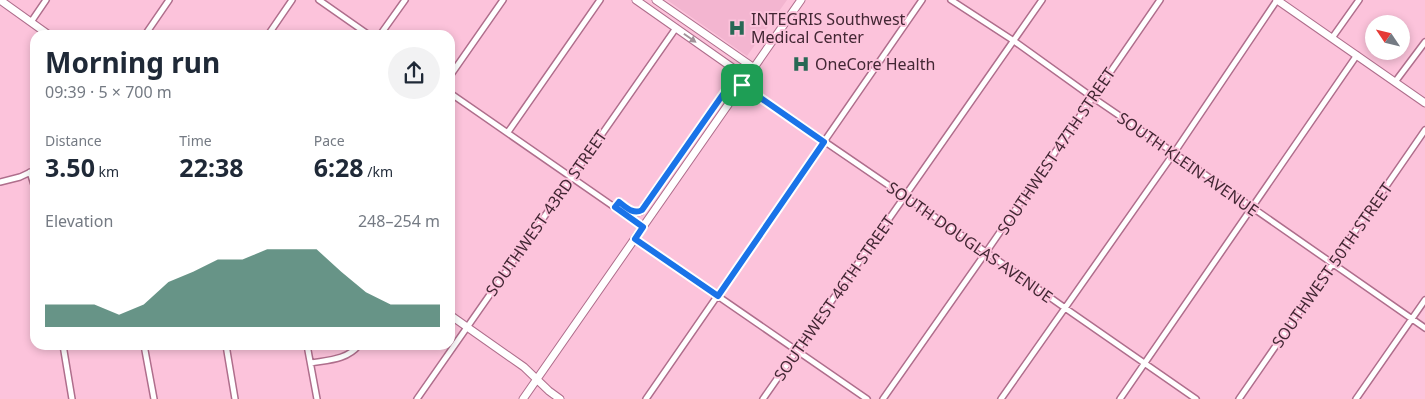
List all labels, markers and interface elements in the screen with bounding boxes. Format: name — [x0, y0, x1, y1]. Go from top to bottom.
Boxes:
place label: INTEGRIS Southwest Medical Center — [751, 8, 906, 48]
north arrow — [1365, 15, 1410, 60]
map controls — [1365, 15, 1410, 60]
hospital icon: INTEGRIS Southwest Medical Center — [727, 18, 747, 38]
one-way arrow — [684, 33, 697, 43]
text: Morning run — [45, 43, 220, 81]
button: share — [388, 47, 440, 99]
place label: OneCore Health — [815, 53, 935, 75]
hospital icon: OneCore Health — [791, 54, 811, 74]
street label: SOUTHWEST 47TH STREET — [992, 63, 1120, 239]
pin — [721, 64, 763, 106]
icon: arrive — [728, 71, 756, 99]
text: 09:39 · 5 × 700 m — [45, 81, 172, 103]
street label: SOUTH KLEIN AVENUE — [1113, 107, 1263, 221]
street label: SOUTHWEST 43RD STREET — [480, 126, 612, 300]
text: Distance — [45, 131, 102, 150]
text: Time — [179, 131, 212, 150]
text: Pace — [314, 131, 345, 150]
text: 3.50 — [45, 150, 95, 184]
text: 22:38 — [179, 150, 244, 184]
text: 6:28 — [314, 150, 364, 184]
text: km — [95, 162, 119, 181]
text: /km — [364, 162, 393, 181]
street label: SOUTH DOUGLAS AVENUE — [883, 176, 1057, 308]
street label: SOUTHWEST 50TH STREET — [1267, 178, 1398, 352]
text: Elevation — [45, 210, 113, 232]
text: 248–254 m — [358, 210, 440, 232]
street label: SOUTHWEST 46TH STREET — [769, 211, 900, 385]

